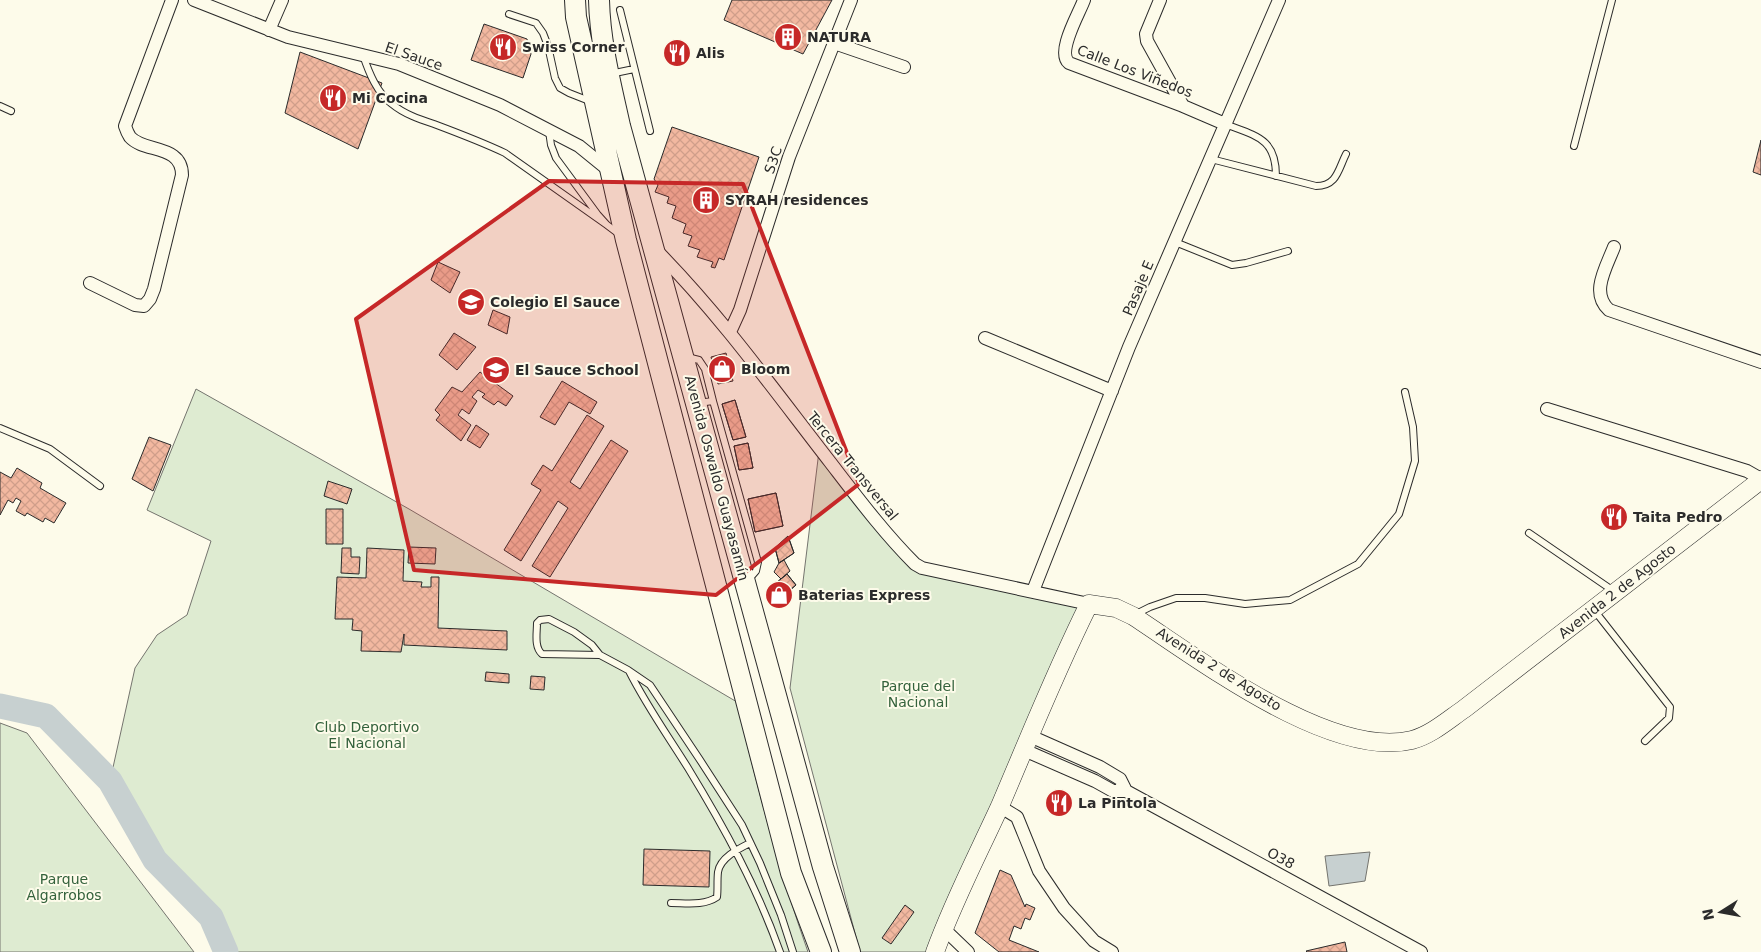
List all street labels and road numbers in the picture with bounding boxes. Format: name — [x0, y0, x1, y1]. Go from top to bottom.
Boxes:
street label: El Sauce — [383, 39, 445, 73]
street label: Calle Los Viñedos — [1075, 42, 1195, 100]
street label: S3C — [761, 144, 785, 176]
street label: Pasaje E — [1119, 258, 1157, 318]
street label: Avenida Oswaldo Guayasamín — [682, 374, 752, 582]
street label: Tercera Transversal — [804, 408, 902, 523]
street label: Avenida 2 de Agosto — [1555, 540, 1679, 642]
street label: Avenida 2 de Agosto — [1154, 624, 1284, 714]
street label: O38 — [1265, 844, 1297, 872]

